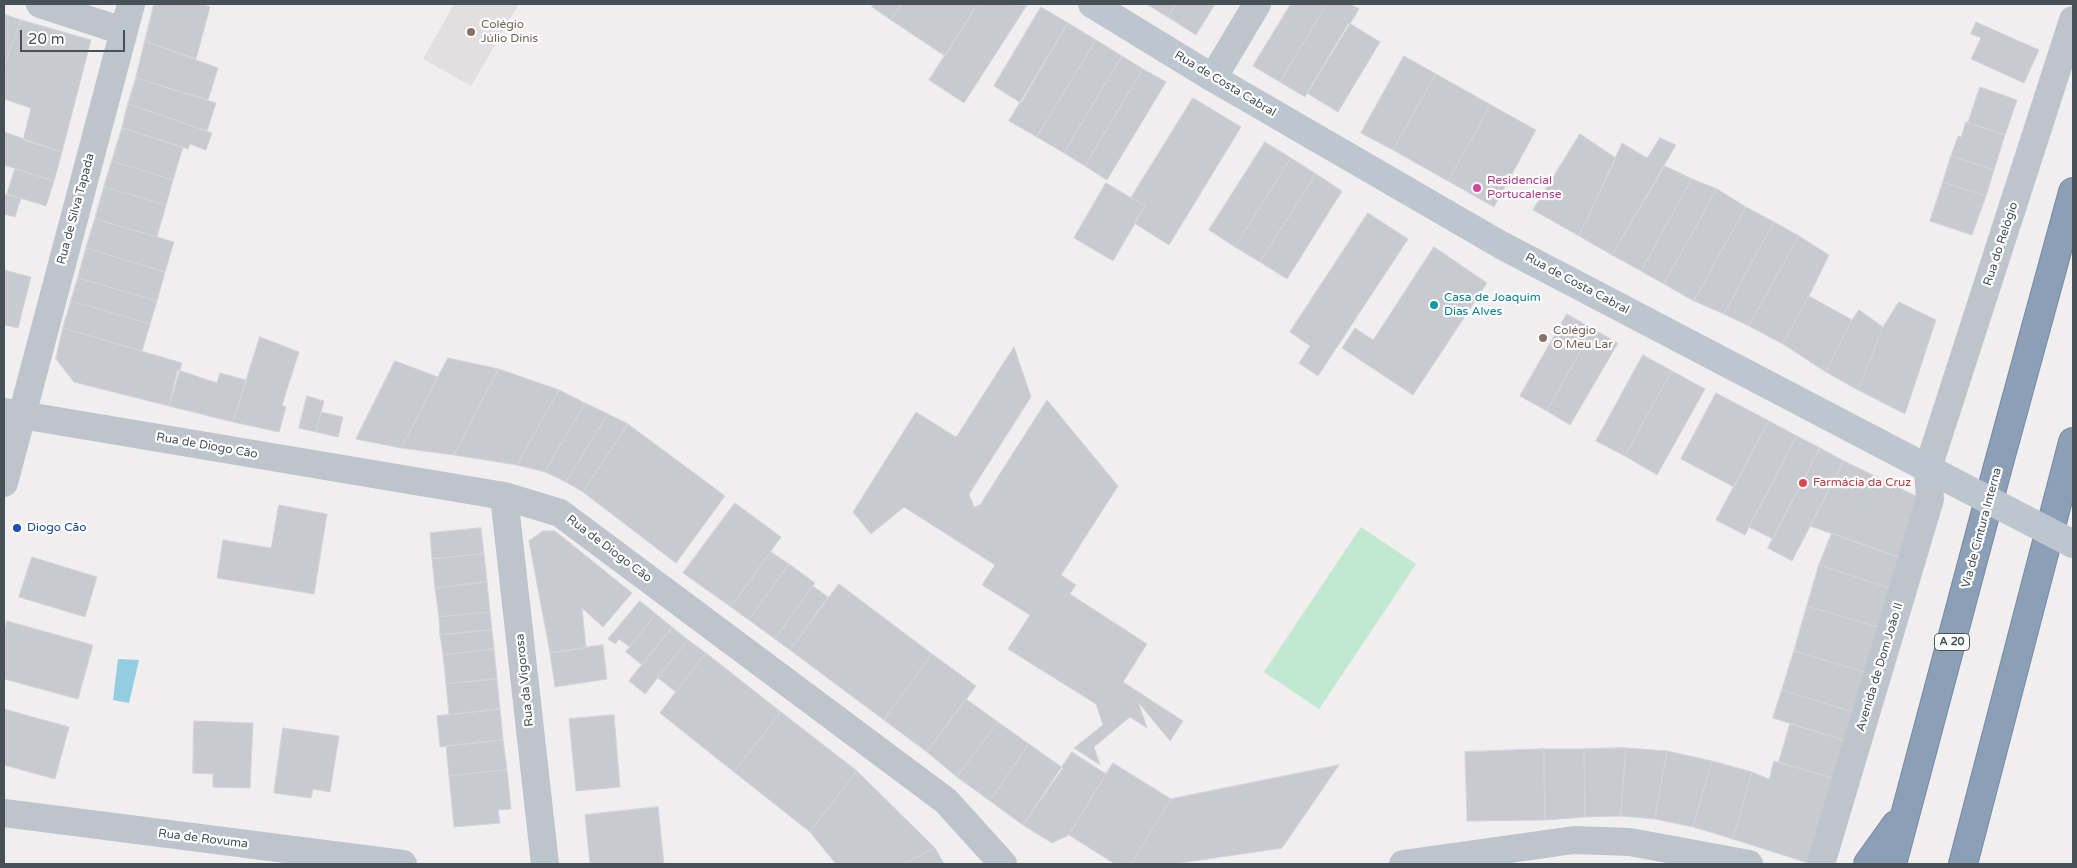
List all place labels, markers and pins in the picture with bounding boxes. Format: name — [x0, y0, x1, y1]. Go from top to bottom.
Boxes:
place label: Colégio Júlio Dinis — [481, 18, 538, 46]
marker: Colégio Júlio Dinis — [465, 26, 477, 38]
place label: Residencial Portucalense — [1487, 174, 1561, 202]
marker: Residencial Portucalense — [1471, 182, 1483, 194]
place label: Casa de Joaquim Dias Alves — [1444, 291, 1541, 319]
marker: Casa de Joaquim Dias Alves — [1428, 299, 1440, 311]
place label: Colégio O Meu Lar — [1553, 324, 1613, 352]
marker: Colégio O Meu Lar — [1537, 332, 1549, 344]
place label: Farmácia da Cruz — [1813, 476, 1911, 490]
marker: Farmácia da Cruz — [1797, 477, 1809, 489]
place label: Diogo Cão — [27, 521, 87, 535]
marker: Diogo Cão — [11, 522, 23, 534]

